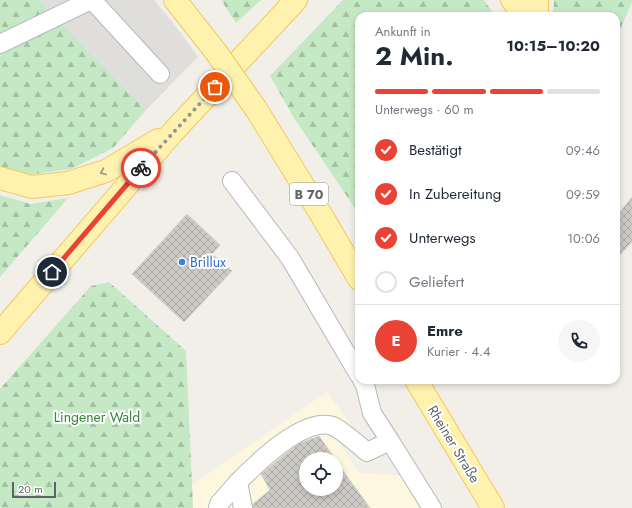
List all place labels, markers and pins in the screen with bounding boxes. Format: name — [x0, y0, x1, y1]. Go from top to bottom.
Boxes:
pin — [198, 70, 232, 104]
place label: Brillux — [190, 252, 226, 272]
pin — [35, 255, 69, 289]
marker: Brillux — [177, 257, 187, 267]

